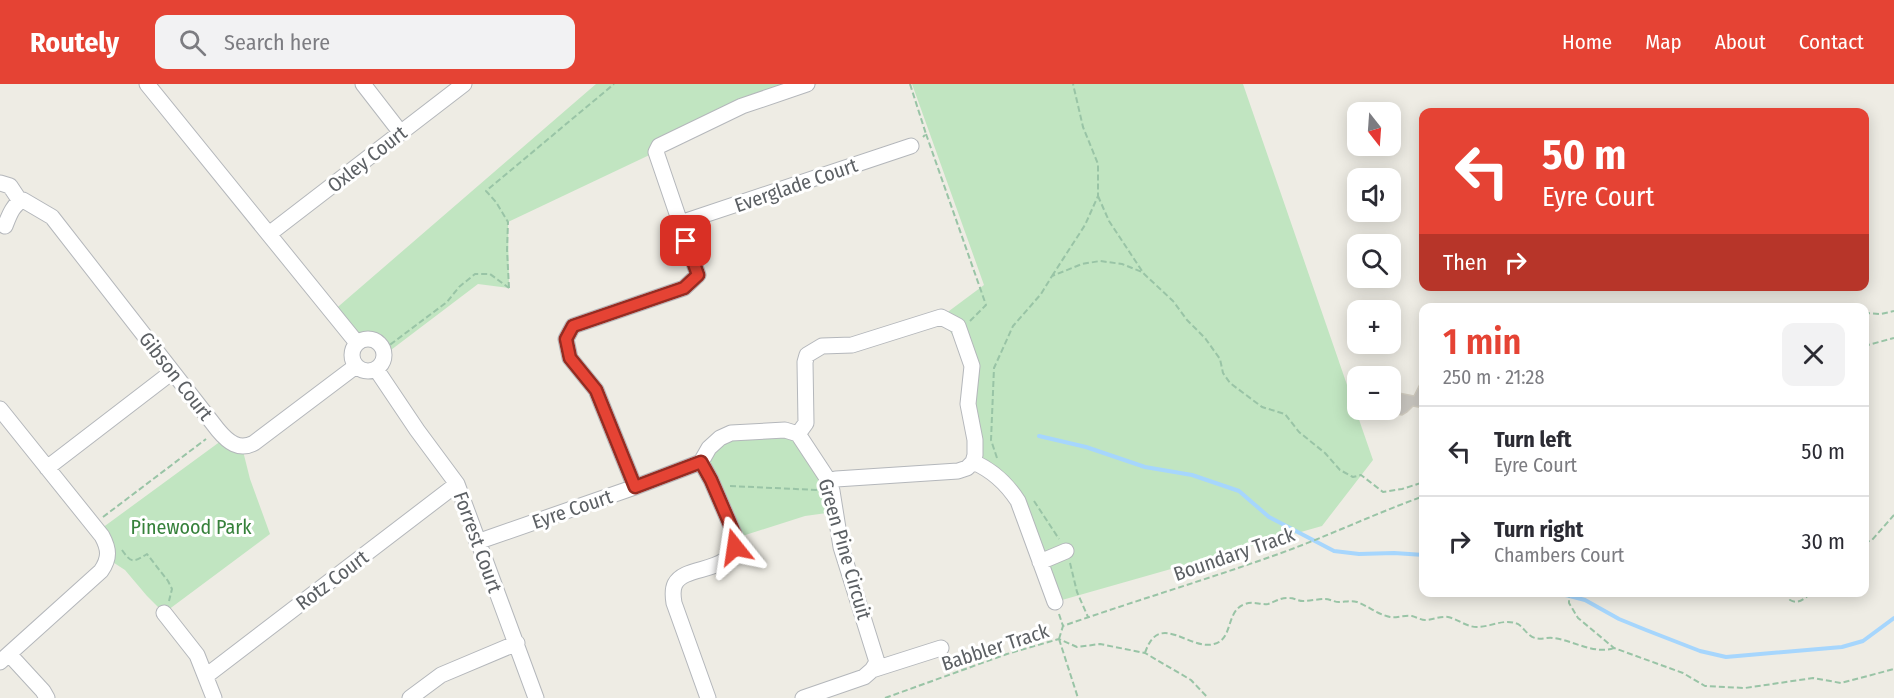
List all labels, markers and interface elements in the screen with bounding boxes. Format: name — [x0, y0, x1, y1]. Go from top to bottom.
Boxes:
search box — [155, 15, 575, 69]
text: Routely — [30, 26, 119, 59]
icon: search — [176, 26, 209, 59]
text: Search here — [224, 29, 330, 56]
text: Home — [1562, 29, 1612, 55]
text: Map — [1645, 29, 1682, 55]
text: About — [1715, 29, 1766, 55]
text: Contact — [1799, 29, 1864, 55]
north arrow — [1347, 102, 1401, 156]
map controls — [1347, 102, 1401, 420]
street label: Oxley Court — [323, 120, 412, 197]
text: 50 m — [1542, 130, 1626, 180]
icon: left — [1443, 132, 1521, 210]
street label: Everglade Court — [731, 153, 861, 217]
button: sound — [1347, 168, 1401, 222]
text: Eyre Court — [1542, 181, 1654, 213]
pin — [660, 215, 711, 266]
icon: arrive — [669, 224, 702, 257]
button: search — [1347, 234, 1401, 288]
icon: right — [1499, 246, 1532, 279]
text: Then — [1443, 249, 1487, 276]
button: + — [1347, 300, 1401, 354]
text: 1 min — [1443, 320, 1521, 364]
button: close — [1782, 323, 1845, 386]
street label: Gibson Court — [134, 327, 218, 425]
text: 250 m · 21:28 — [1443, 365, 1544, 389]
button: − — [1347, 366, 1401, 420]
text: Turn left — [1494, 426, 1572, 453]
icon: left — [1443, 435, 1476, 468]
text: 50 m — [1801, 438, 1845, 465]
text: Eyre Court — [1494, 453, 1577, 477]
street label: Green Pine Circuit — [813, 476, 877, 623]
street label: Eyre Court — [529, 484, 616, 534]
street label: Forrest Court — [449, 488, 508, 596]
park label: Pinewood Park — [131, 515, 252, 539]
position arrow — [703, 515, 767, 579]
text: Turn right — [1494, 516, 1583, 543]
street label: Boundary Track — [1170, 522, 1298, 586]
icon: right — [1443, 525, 1476, 558]
text: 30 m — [1802, 528, 1845, 555]
text: Chambers Court — [1494, 543, 1624, 567]
street label: Rotz Court — [291, 545, 373, 615]
street label: Babbler Track — [938, 618, 1052, 676]

